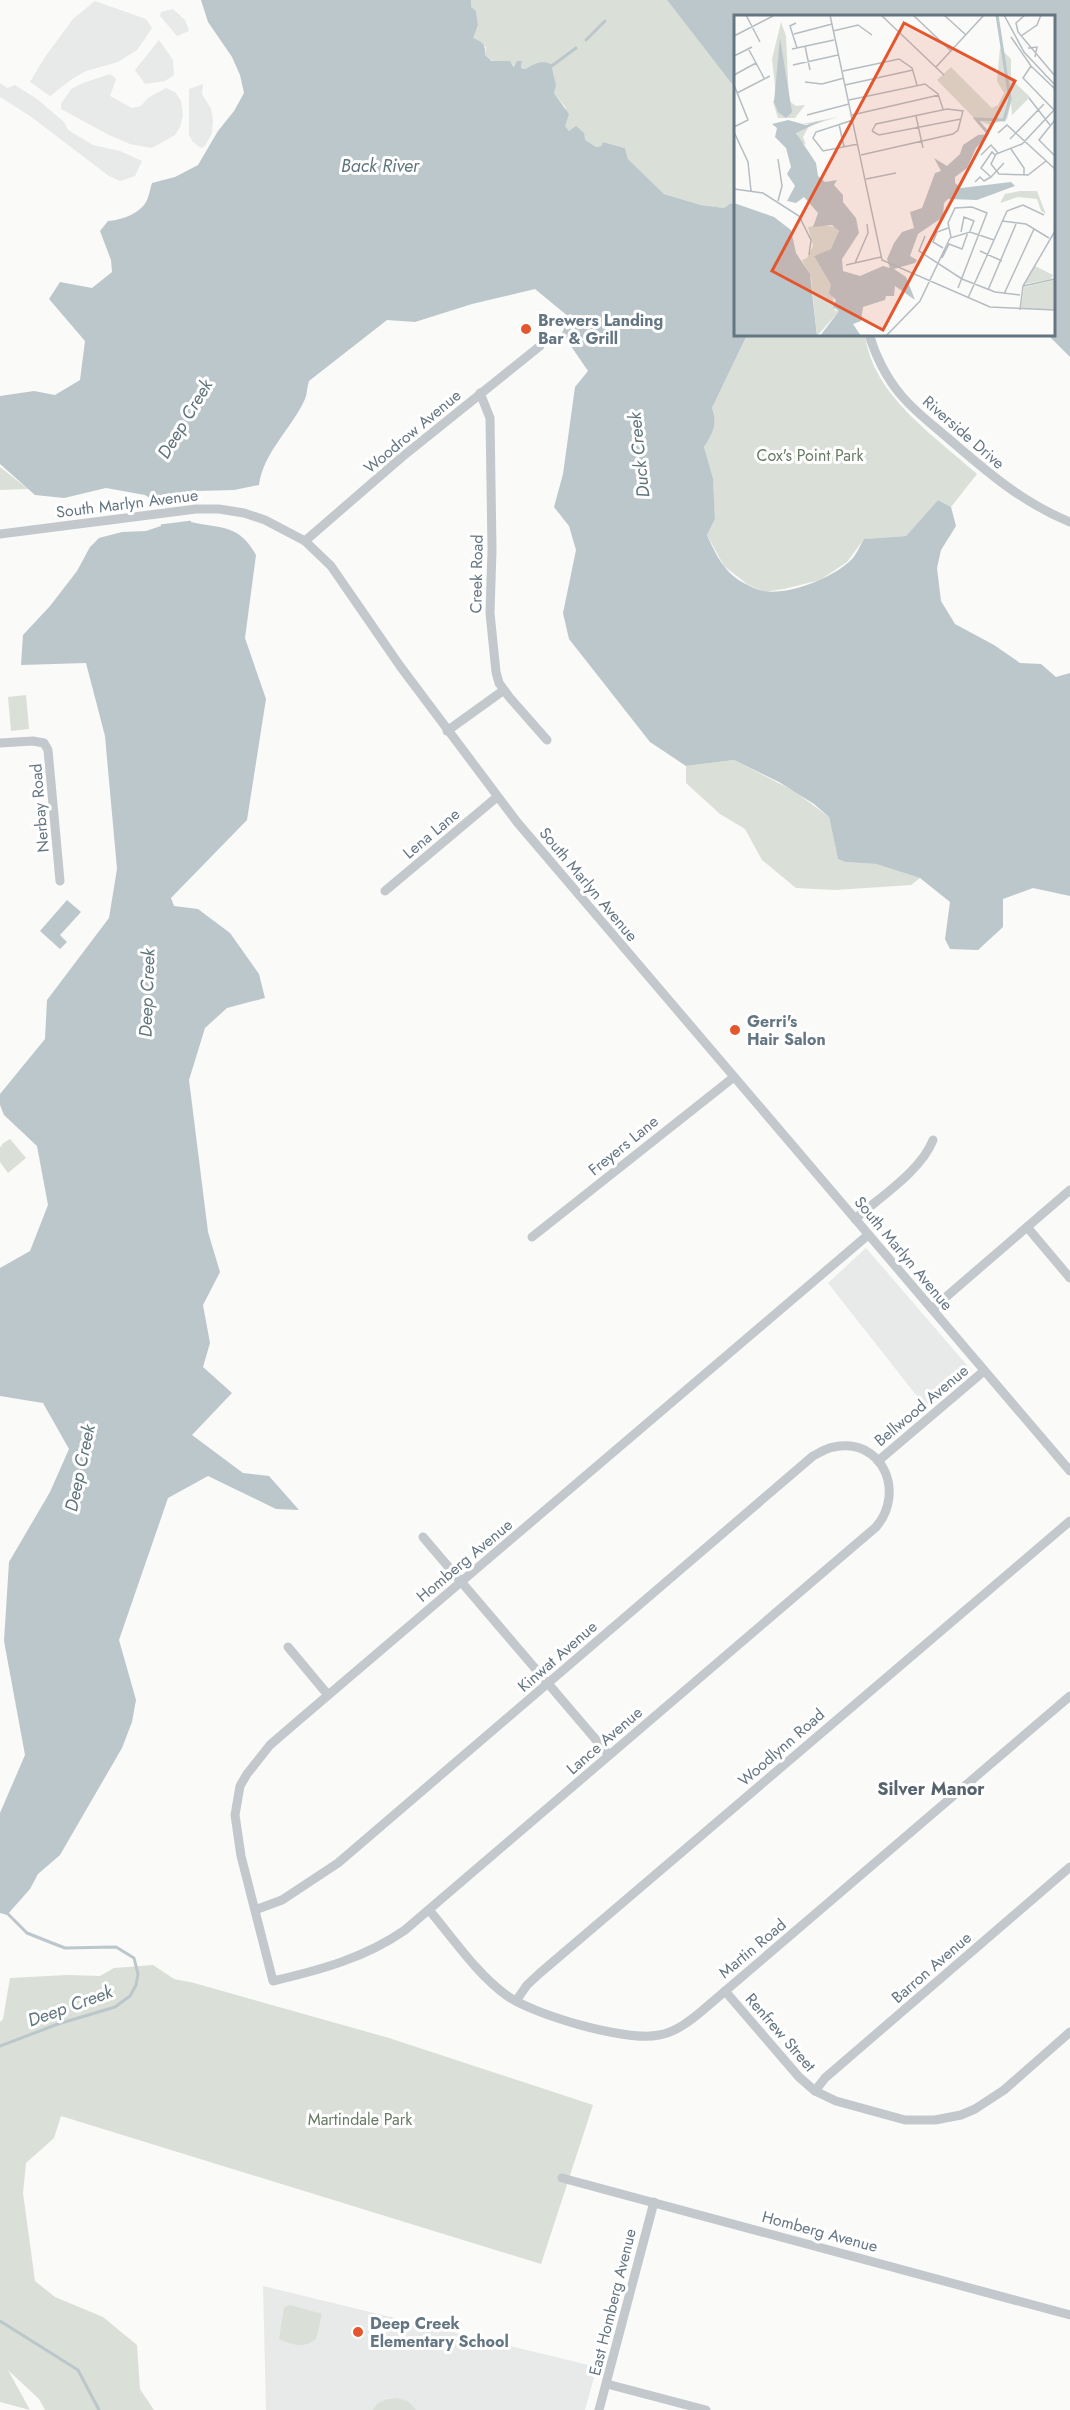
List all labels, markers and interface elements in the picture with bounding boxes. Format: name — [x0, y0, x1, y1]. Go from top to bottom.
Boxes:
inset map — [734, 15, 1055, 336]
water label: Back River — [341, 153, 420, 179]
place label: Brewers Landing Bar & Grill — [538, 309, 663, 350]
marker: Brewers Landing Bar & Grill — [519, 322, 533, 336]
water label: Deep Creek — [151, 373, 220, 464]
street label: Woodrow Avenue — [359, 384, 466, 479]
street label: Riverside Drive — [918, 390, 1010, 475]
water label: Duck Creek — [621, 410, 656, 499]
park label: Cox's Point Park — [756, 444, 865, 467]
street label: South Marlyn Avenue — [55, 483, 199, 524]
street label: Creek Road — [464, 534, 489, 614]
street label: Nerbay Road — [24, 763, 55, 853]
street label: Lena Lane — [398, 803, 465, 864]
street label: South Marlyn Avenue — [534, 822, 643, 946]
water label: Deep Creek — [132, 947, 162, 1038]
place label: Gerri's Hair Salon — [747, 1010, 826, 1051]
marker: Gerri's Hair Salon — [728, 1023, 742, 1037]
street label: Freyers Lane — [583, 1110, 663, 1181]
street label: South Marlyn Avenue — [849, 1191, 958, 1315]
street label: Bellwood Avenue — [869, 1359, 973, 1452]
water label: Deep Creek — [58, 1421, 102, 1514]
street label: Homberg Avenue — [411, 1513, 517, 1607]
street label: Kinwat Avenue — [513, 1615, 602, 1697]
street label: Lance Avenue — [561, 1701, 647, 1780]
street label: Woodlynn Road — [733, 1703, 830, 1791]
district label: Silver Manor — [877, 1776, 985, 1802]
street label: Martin Road — [714, 1913, 791, 1984]
street label: Barron Avenue — [886, 1926, 976, 2009]
water label: Deep Creek — [24, 1978, 117, 2033]
street label: Renfrew Street — [740, 1988, 821, 2077]
park label: Martindale Park — [308, 2108, 413, 2131]
street label: Homberg Avenue — [759, 2205, 880, 2258]
street label: East Homberg Avenue — [583, 2226, 642, 2378]
place label: Deep Creek Elementary School — [370, 2312, 509, 2353]
marker: Deep Creek Elementary School — [351, 2325, 365, 2339]

